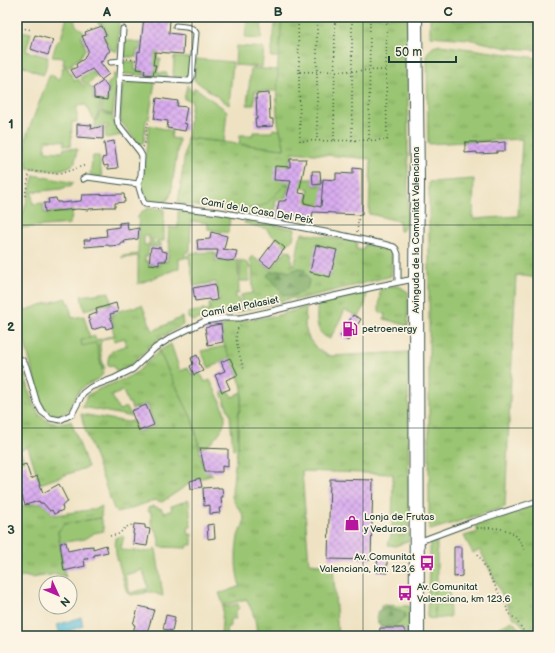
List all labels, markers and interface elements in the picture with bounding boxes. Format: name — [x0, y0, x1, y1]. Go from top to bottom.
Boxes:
text: A — [102, 4, 111, 20]
text: B — [273, 4, 283, 20]
text: C — [443, 4, 453, 20]
scale bar — [389, 38, 456, 64]
text: 50 m — [395, 45, 422, 60]
text: 1 — [8, 116, 14, 132]
street label: Avinguda de la Comunitat Valenciana — [410, 146, 422, 313]
street label: Camí de la Casa Del Peix — [200, 195, 314, 227]
street label: Camí del Palasiet — [200, 294, 280, 320]
text: 2 — [7, 319, 15, 335]
fuel station icon: petroenergy — [341, 320, 359, 338]
place label: petroenergy — [362, 323, 418, 335]
place label: Lonja de Frutas y Veduras — [363, 511, 434, 535]
shop icon: Lonja de Frutas y Veduras — [343, 514, 361, 532]
text: 3 — [7, 522, 15, 538]
place label: Av. Comunitat Valenciana, km. 123.6 — [319, 551, 415, 575]
bus stop icon: Av. Comunitat Valenciana, km. 123.6 — [418, 554, 436, 572]
north arrow — [38, 575, 78, 615]
place label: Av. Comunitat Valenciana, km 123.6 — [417, 581, 511, 605]
bus stop icon: Av. Comunitat Valenciana, km 123.6 — [396, 584, 414, 602]
text: N — [57, 594, 72, 609]

